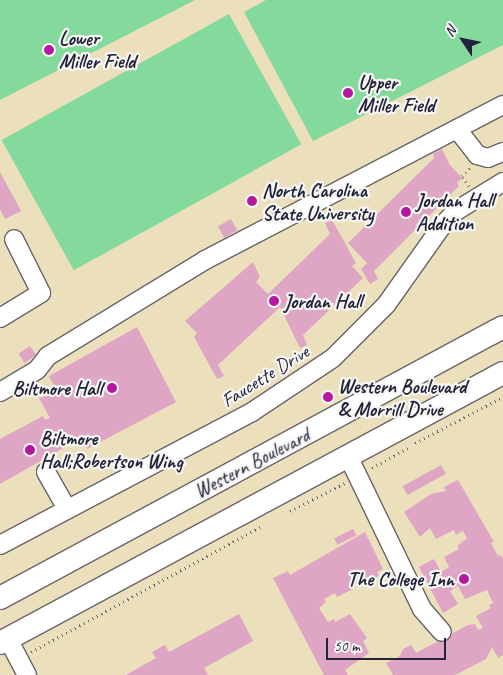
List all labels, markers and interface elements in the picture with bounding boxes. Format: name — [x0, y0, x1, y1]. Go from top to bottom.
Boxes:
north arrow — [438, 15, 488, 65]
text: N — [441, 23, 460, 40]
place label: Lower Miller Field — [59, 26, 135, 73]
marker: Lower Miller Field — [43, 44, 55, 56]
place label: Upper Miller Field — [358, 70, 434, 117]
marker: Upper Miller Field — [342, 87, 354, 99]
place label: North Carolina State University — [262, 178, 374, 225]
place label: Jordan Hall Addition — [416, 188, 494, 235]
marker: North Carolina State University — [246, 195, 258, 207]
marker: Jordan Hall Addition — [400, 206, 412, 218]
place label: Jordan Hall — [284, 289, 362, 313]
marker: Jordan Hall — [268, 295, 280, 307]
street label: Faucette Drive — [217, 340, 313, 412]
place label: Western Boulevard & Morrill Drive — [338, 374, 467, 421]
place label: Biltmore Hall — [12, 376, 102, 400]
marker: Biltmore Hall — [106, 382, 118, 394]
marker: Western Boulevard & Morrill Drive — [322, 391, 334, 403]
street label: Western Boulevard — [190, 423, 314, 503]
place label: Biltmore Hall;Robertson Wing — [40, 426, 182, 473]
marker: Biltmore Hall;Robertson Wing — [24, 444, 36, 456]
place label: The College Inn — [348, 567, 454, 591]
marker: The College Inn — [458, 573, 470, 585]
scale bar — [328, 628, 448, 660]
text: 50 m — [334, 637, 360, 656]

